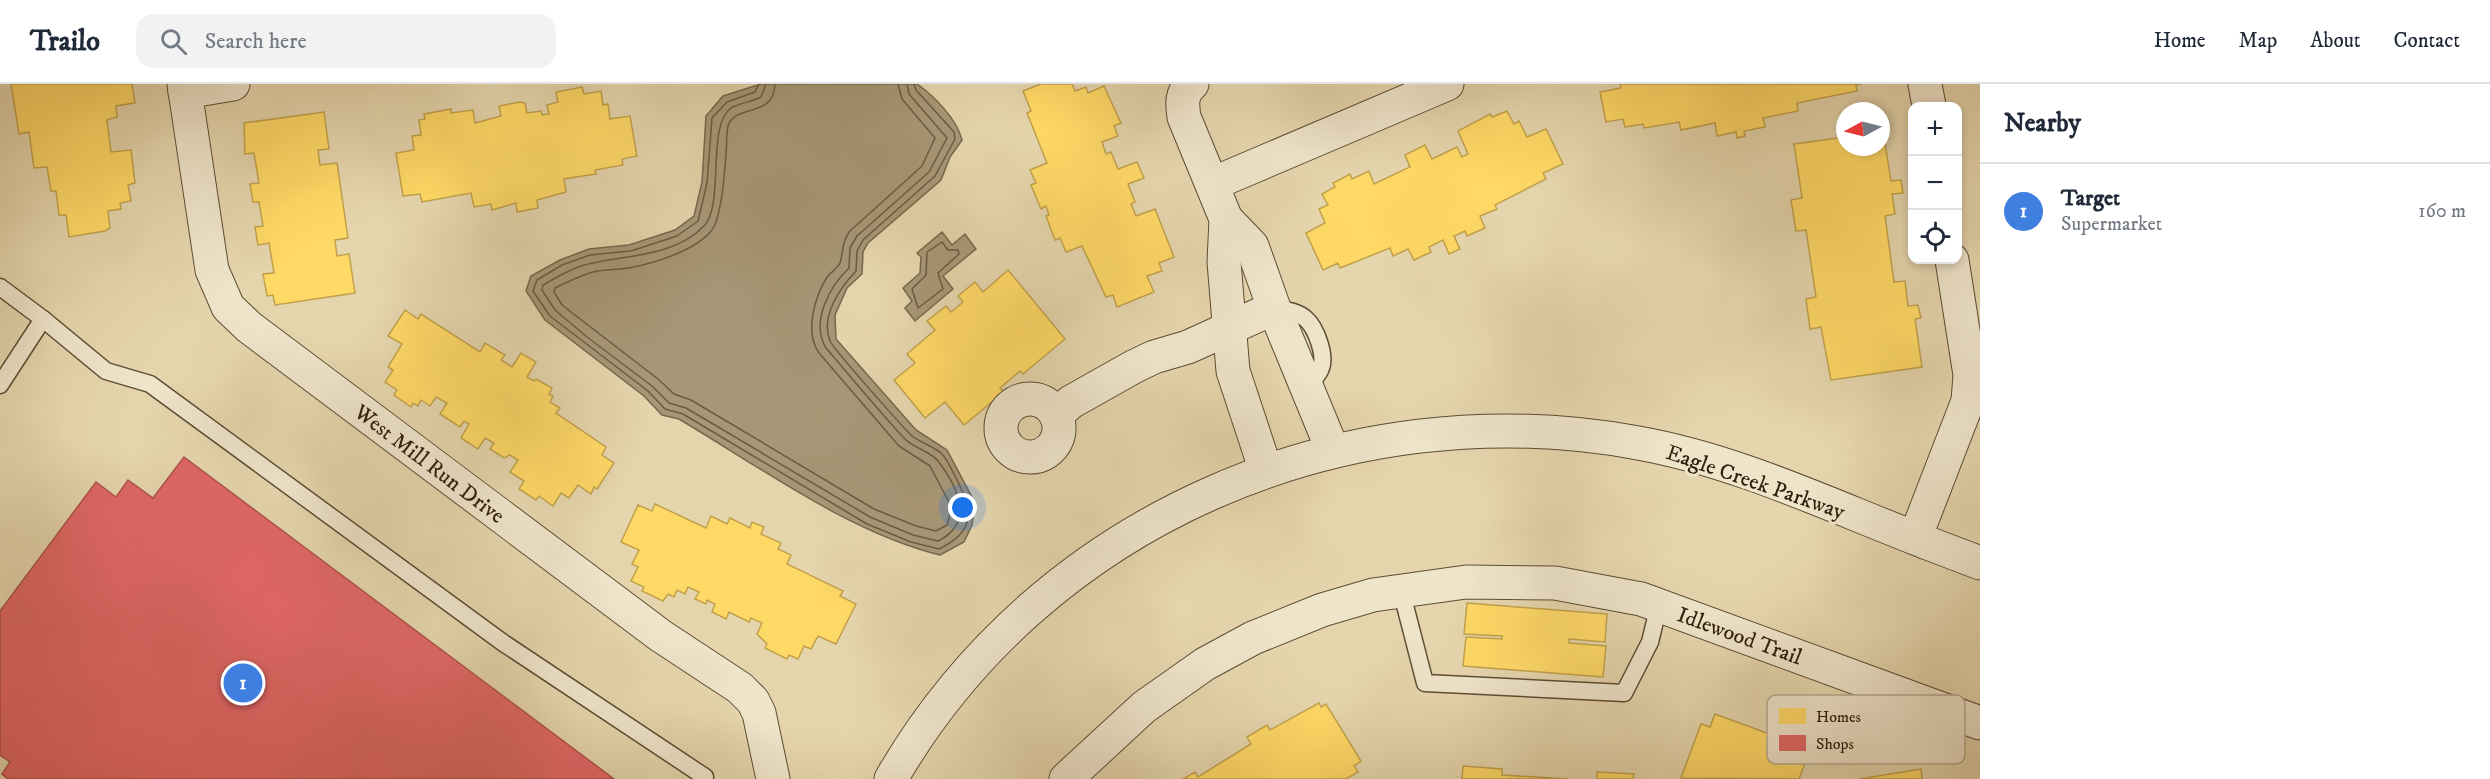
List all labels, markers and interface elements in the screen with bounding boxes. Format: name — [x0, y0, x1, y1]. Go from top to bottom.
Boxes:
search box — [136, 14, 556, 68]
text: Trailo — [30, 24, 100, 59]
icon: search — [157, 25, 190, 58]
text: Search here — [205, 28, 307, 55]
text: Home — [2154, 28, 2206, 54]
text: Map — [2239, 28, 2277, 54]
text: About — [2310, 28, 2361, 54]
text: Contact — [2394, 28, 2460, 54]
north arrow — [1836, 102, 1890, 156]
map controls — [1908, 102, 1962, 264]
button: + — [1908, 102, 1962, 156]
text: Nearby — [2004, 107, 2081, 140]
button: − — [1908, 156, 1962, 210]
text: Target — [2061, 185, 2120, 212]
text: 1 — [2020, 199, 2027, 224]
text: 160 m — [2418, 199, 2466, 224]
button: locate — [1908, 210, 1962, 264]
text: Supermarket — [2061, 212, 2162, 237]
street label: West Mill Run Drive — [348, 398, 510, 530]
street label: Eagle Creek Parkway — [1663, 439, 1849, 526]
your location — [948, 493, 977, 522]
street label: Idlewood Trail — [1673, 601, 1806, 672]
pin: 1 — [224, 660, 262, 706]
legend — [1767, 695, 1965, 764]
text: Homes — [1816, 707, 1861, 727]
text: Shops — [1816, 734, 1854, 754]

